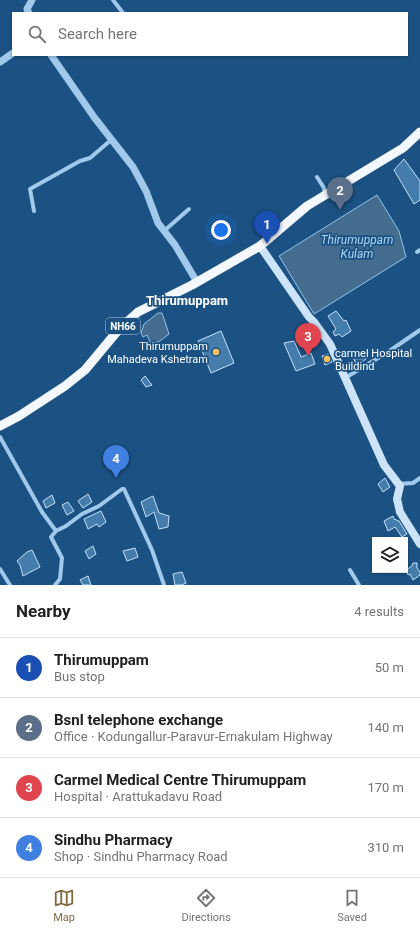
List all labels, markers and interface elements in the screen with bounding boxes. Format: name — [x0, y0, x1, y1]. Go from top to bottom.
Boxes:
search box — [12, 12, 408, 56]
icon: search — [26, 23, 48, 45]
text: Search here — [58, 25, 137, 43]
pin: 2 — [327, 177, 353, 210]
pin: 1 — [254, 211, 280, 244]
your location — [211, 220, 231, 240]
water label: Thirumuppam Kulam — [321, 233, 393, 261]
district label: Thirumuppam — [146, 293, 228, 308]
road number: NH66 — [106, 318, 140, 334]
pin: 3 — [295, 323, 321, 356]
place label: Thirumuppam Mahadeva Kshetram — [107, 340, 208, 366]
marker: Thirumuppam Mahadeva Kshetram — [211, 347, 221, 357]
place label: carmel Hospital Buildind — [335, 347, 412, 373]
marker: carmel Hospital Buildind — [322, 354, 332, 364]
pin: 4 — [103, 445, 129, 478]
map controls — [372, 537, 408, 573]
button: layers — [372, 537, 408, 573]
text: Nearby — [16, 601, 71, 621]
text: 4 results — [354, 604, 404, 619]
text: Thirumuppam — [54, 651, 149, 669]
text: 1 — [25, 660, 33, 675]
text: 50 m — [375, 660, 404, 675]
text: Bus stop — [54, 669, 105, 684]
text: Bsnl telephone exchange — [54, 711, 223, 729]
text: 2 — [25, 720, 33, 735]
text: 140 m — [367, 720, 404, 735]
text: Office · Kodungallur-Paravur-Ernakulam Highway — [54, 729, 333, 744]
text: Carmel Medical Centre Thirumuppam — [54, 771, 306, 789]
text: 3 — [25, 780, 33, 795]
text: 170 m — [367, 780, 404, 795]
text: Hospital · Arattukadavu Road — [54, 789, 222, 804]
text: Sindhu Pharmacy — [54, 831, 173, 849]
text: 4 — [25, 840, 33, 855]
text: 310 m — [367, 840, 404, 855]
text: Shop · Sindhu Pharmacy Road — [54, 849, 228, 864]
tab: Map — [53, 887, 75, 924]
tab: Directions — [181, 887, 231, 924]
tab: Saved — [337, 887, 367, 924]

